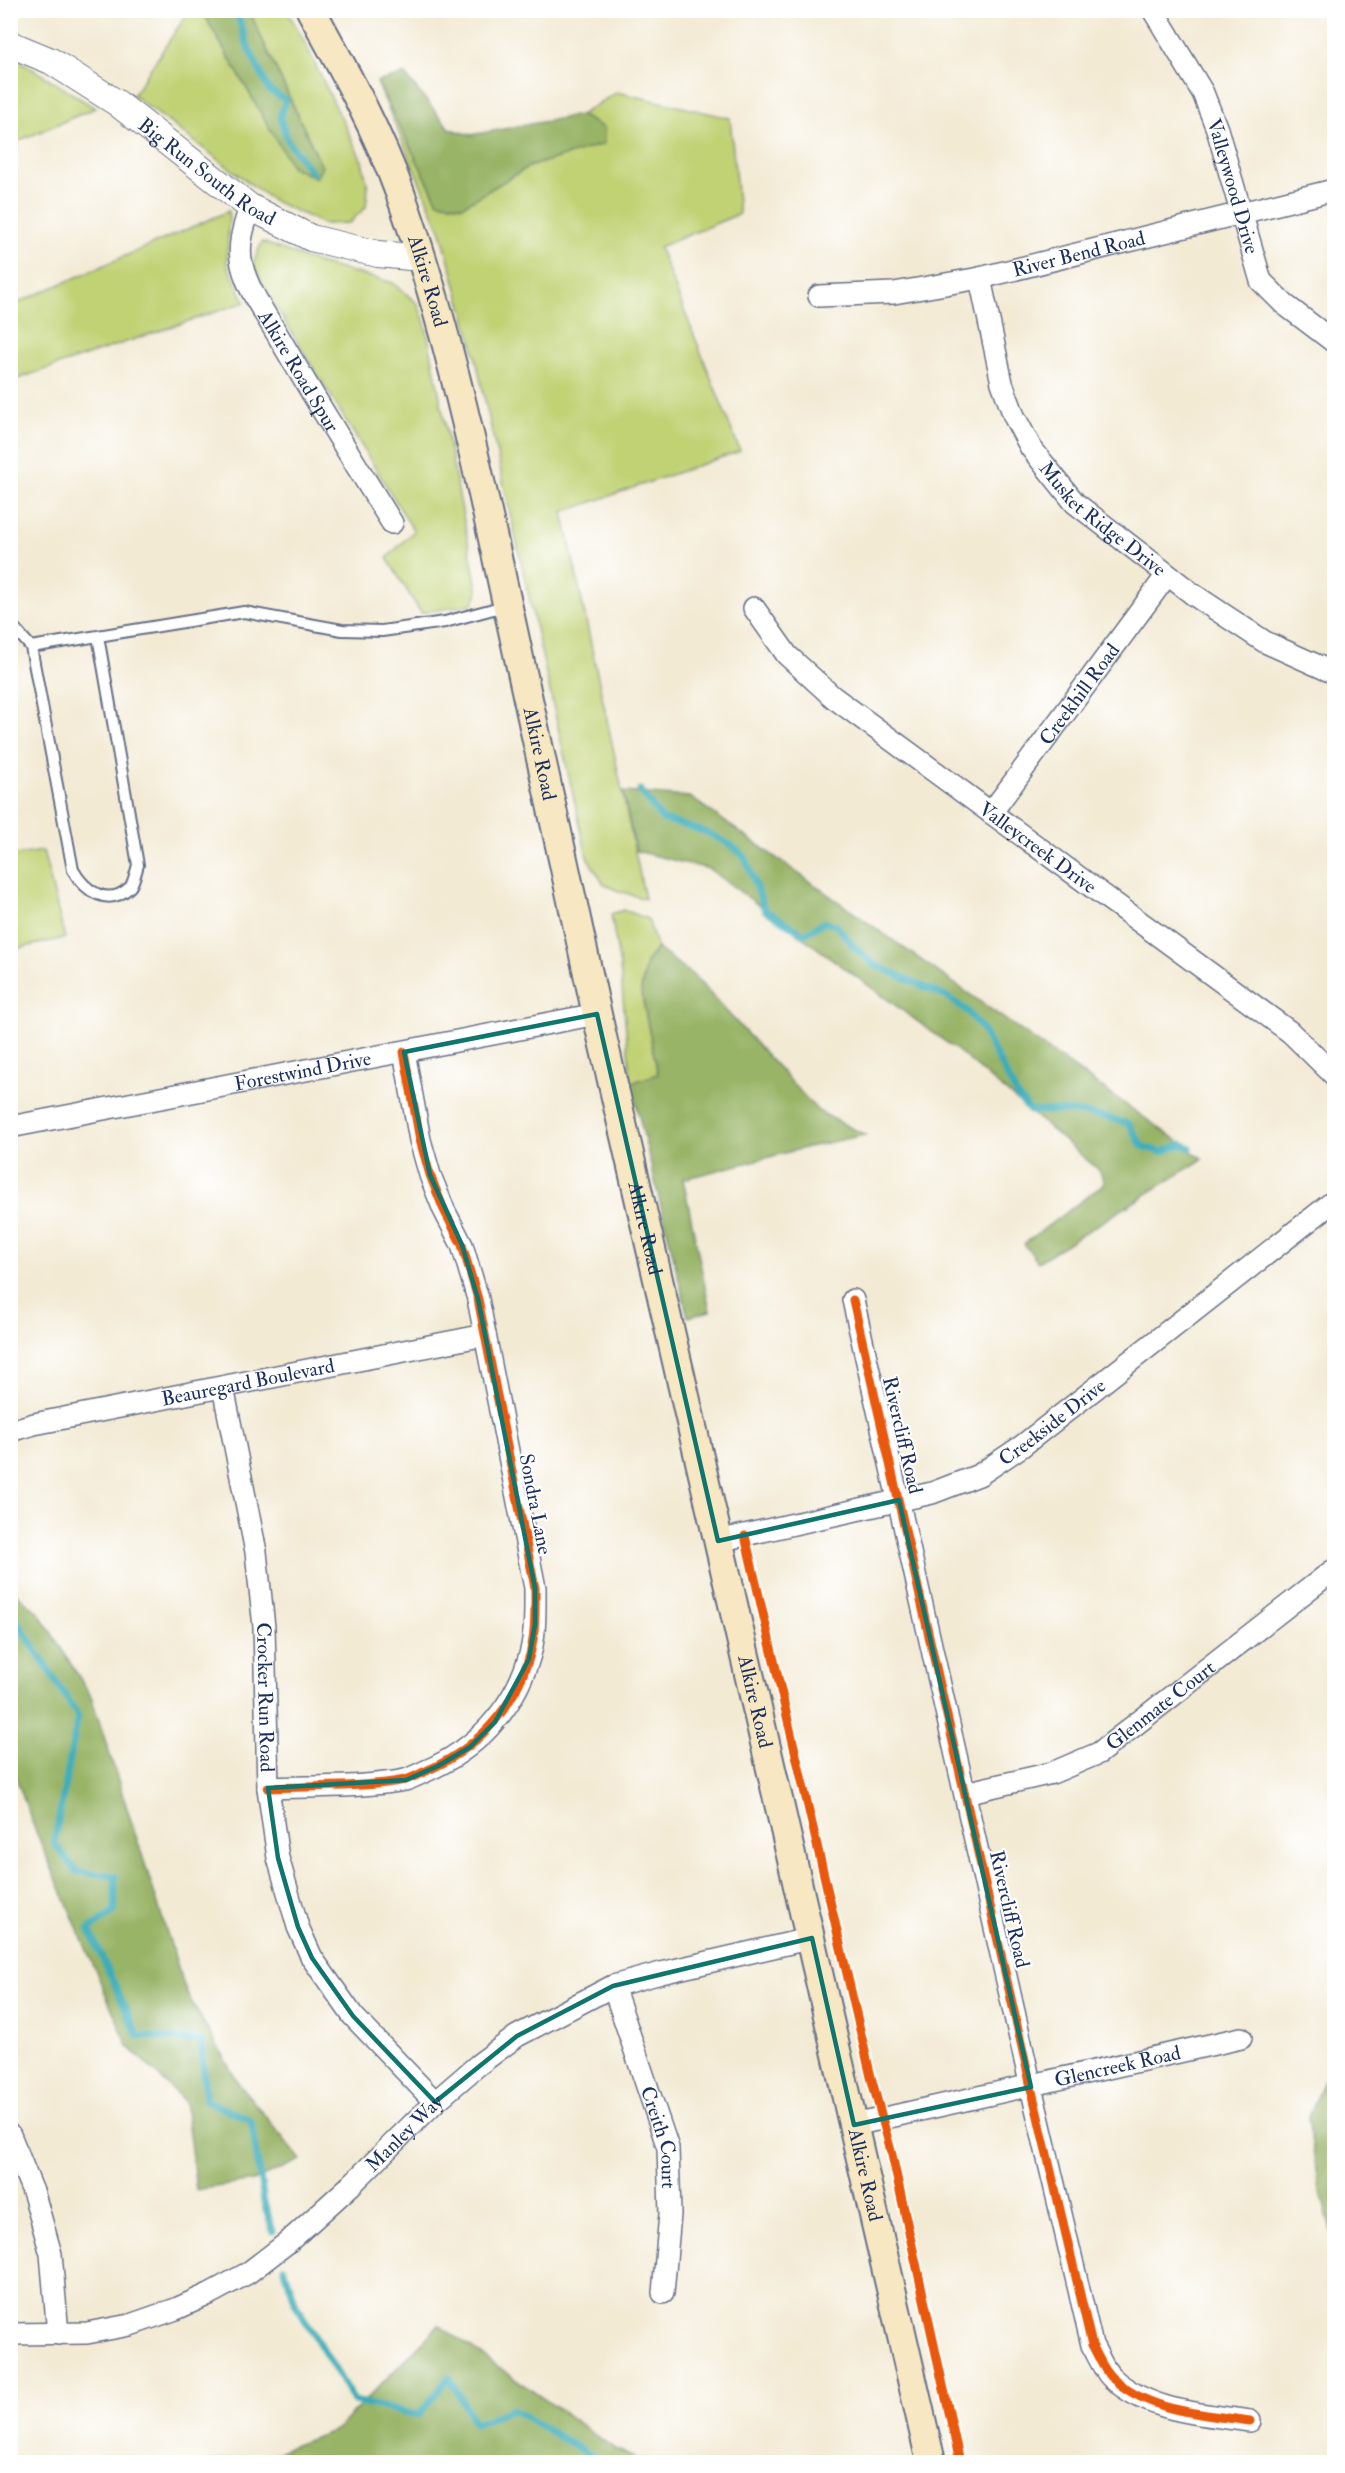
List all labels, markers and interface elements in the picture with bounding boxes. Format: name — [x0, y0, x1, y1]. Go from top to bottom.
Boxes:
street label: Big Run South Road — [133, 112, 280, 231]
street label: Valleywood Drive — [1201, 115, 1264, 257]
street label: River Bend Road — [1010, 225, 1148, 282]
street label: Alkire Road — [402, 231, 453, 330]
street label: Alkire Road Spur — [252, 305, 345, 437]
street label: Musket Ridge Drive — [1033, 456, 1171, 582]
street label: Creekhill Road — [1034, 638, 1125, 750]
street label: Alkire Road — [517, 704, 562, 803]
street label: Valleycreek Drive — [974, 796, 1102, 899]
street label: Forestwind Drive — [232, 1046, 373, 1097]
street label: Alkire Road — [622, 1178, 668, 1277]
street label: Beauregard Boulevard — [159, 1353, 337, 1412]
street label: Creekside Drive — [994, 1373, 1111, 1471]
street label: Rivercliff Road — [877, 1374, 928, 1496]
street label: Sondra Lane — [513, 1452, 558, 1557]
street label: Crocker Run Road — [251, 1622, 280, 1773]
street label: Alkire Road — [732, 1652, 778, 1751]
street label: Glenmate Court — [1101, 1655, 1221, 1756]
street label: Rivercliff Road — [984, 1848, 1035, 1970]
street label: Glencreek Road — [1052, 2040, 1183, 2093]
street label: Creith Court — [635, 2083, 681, 2189]
street label: Manley Way — [360, 2088, 449, 2177]
street label: Alkire Road — [842, 2125, 888, 2224]

